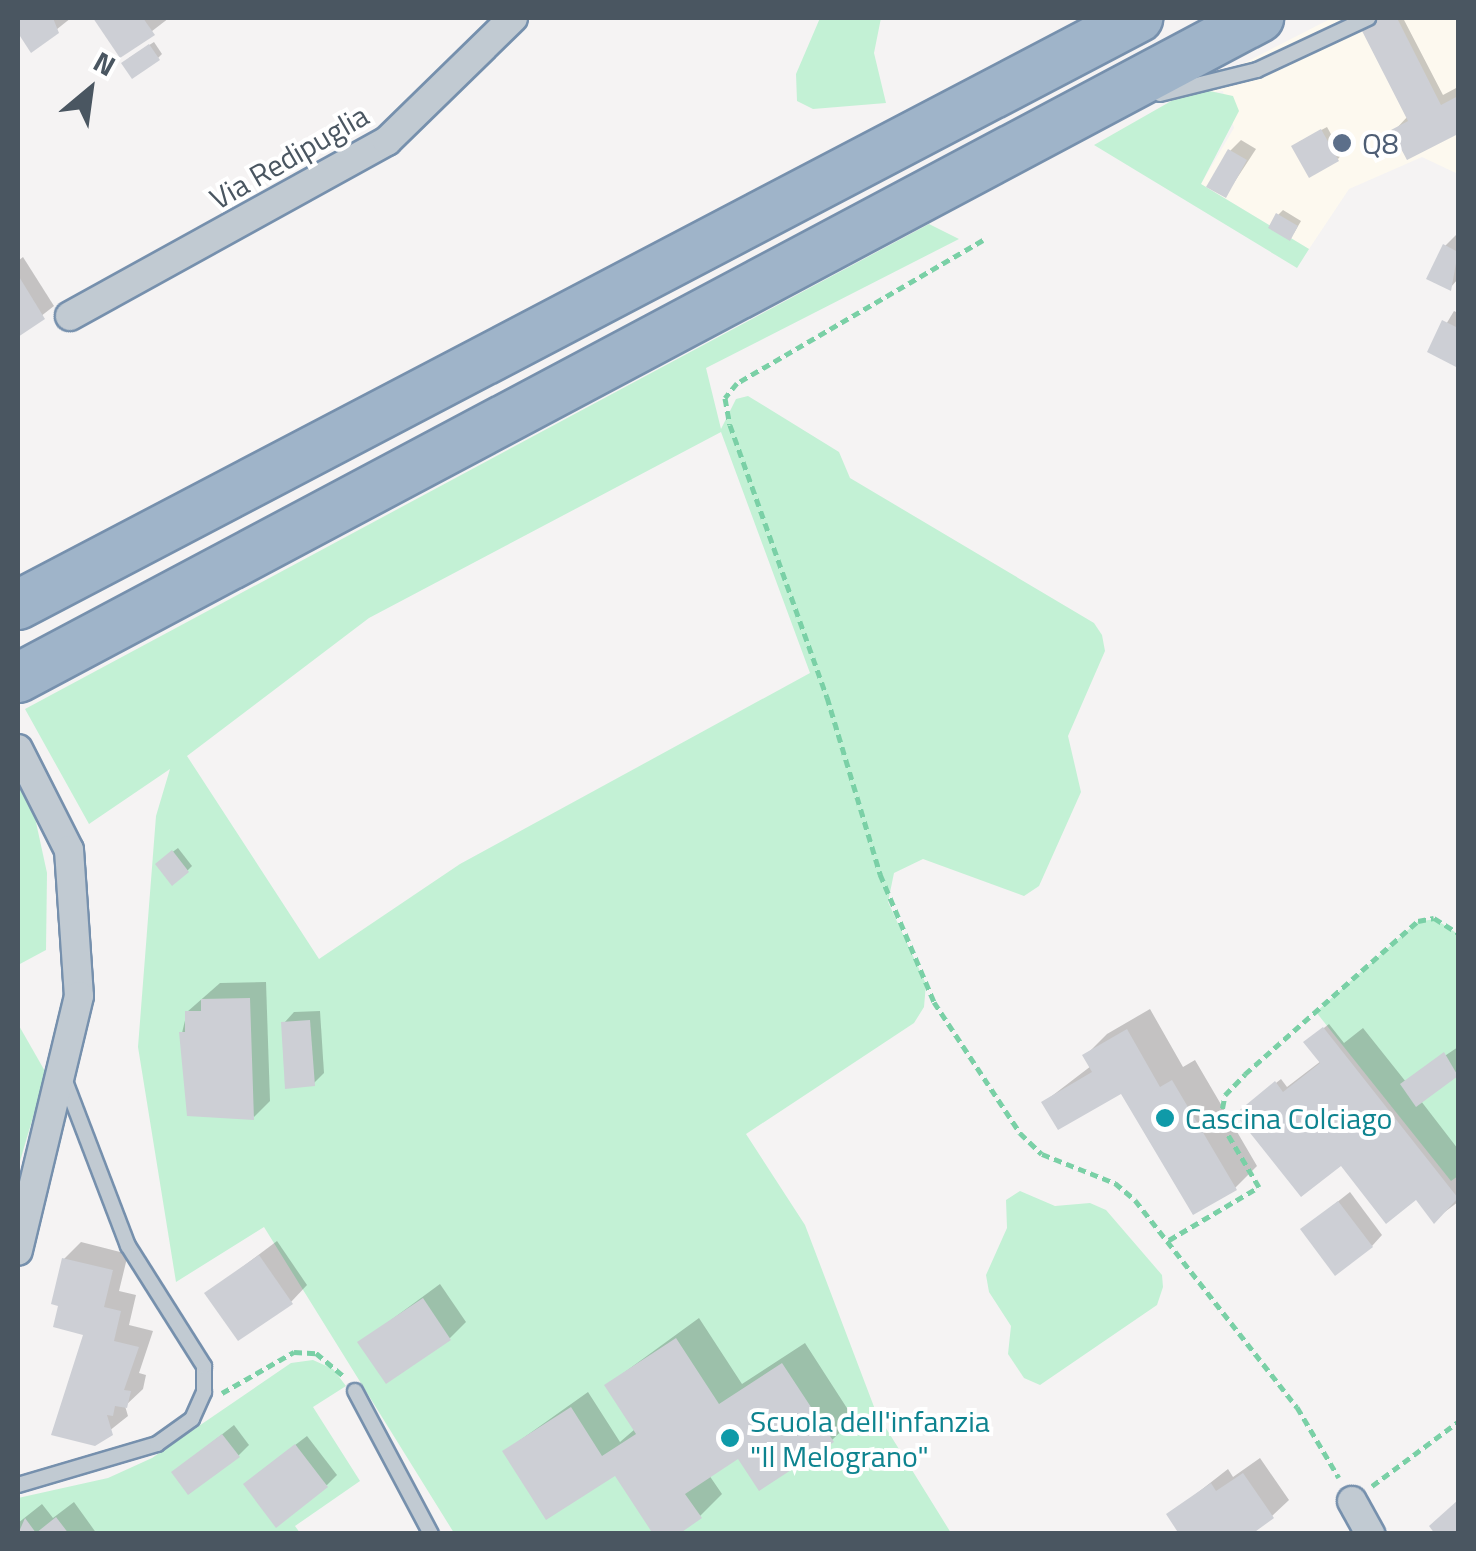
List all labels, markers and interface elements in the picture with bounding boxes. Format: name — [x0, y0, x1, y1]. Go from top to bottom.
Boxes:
north arrow — [40, 40, 140, 140]
text: N — [86, 40, 124, 87]
street label: Via Redipuglia — [203, 97, 375, 217]
place label: Q8 — [1362, 125, 1399, 161]
marker: Q8 — [1331, 132, 1353, 154]
place label: Cascina Colciago — [1185, 1100, 1392, 1136]
marker: Cascina Colciago — [1154, 1107, 1176, 1129]
place label: Scuola dell'infanzia "Il Melograno" — [750, 1403, 990, 1474]
marker: Scuola dell'infanzia "Il Melograno" — [719, 1427, 741, 1449]

